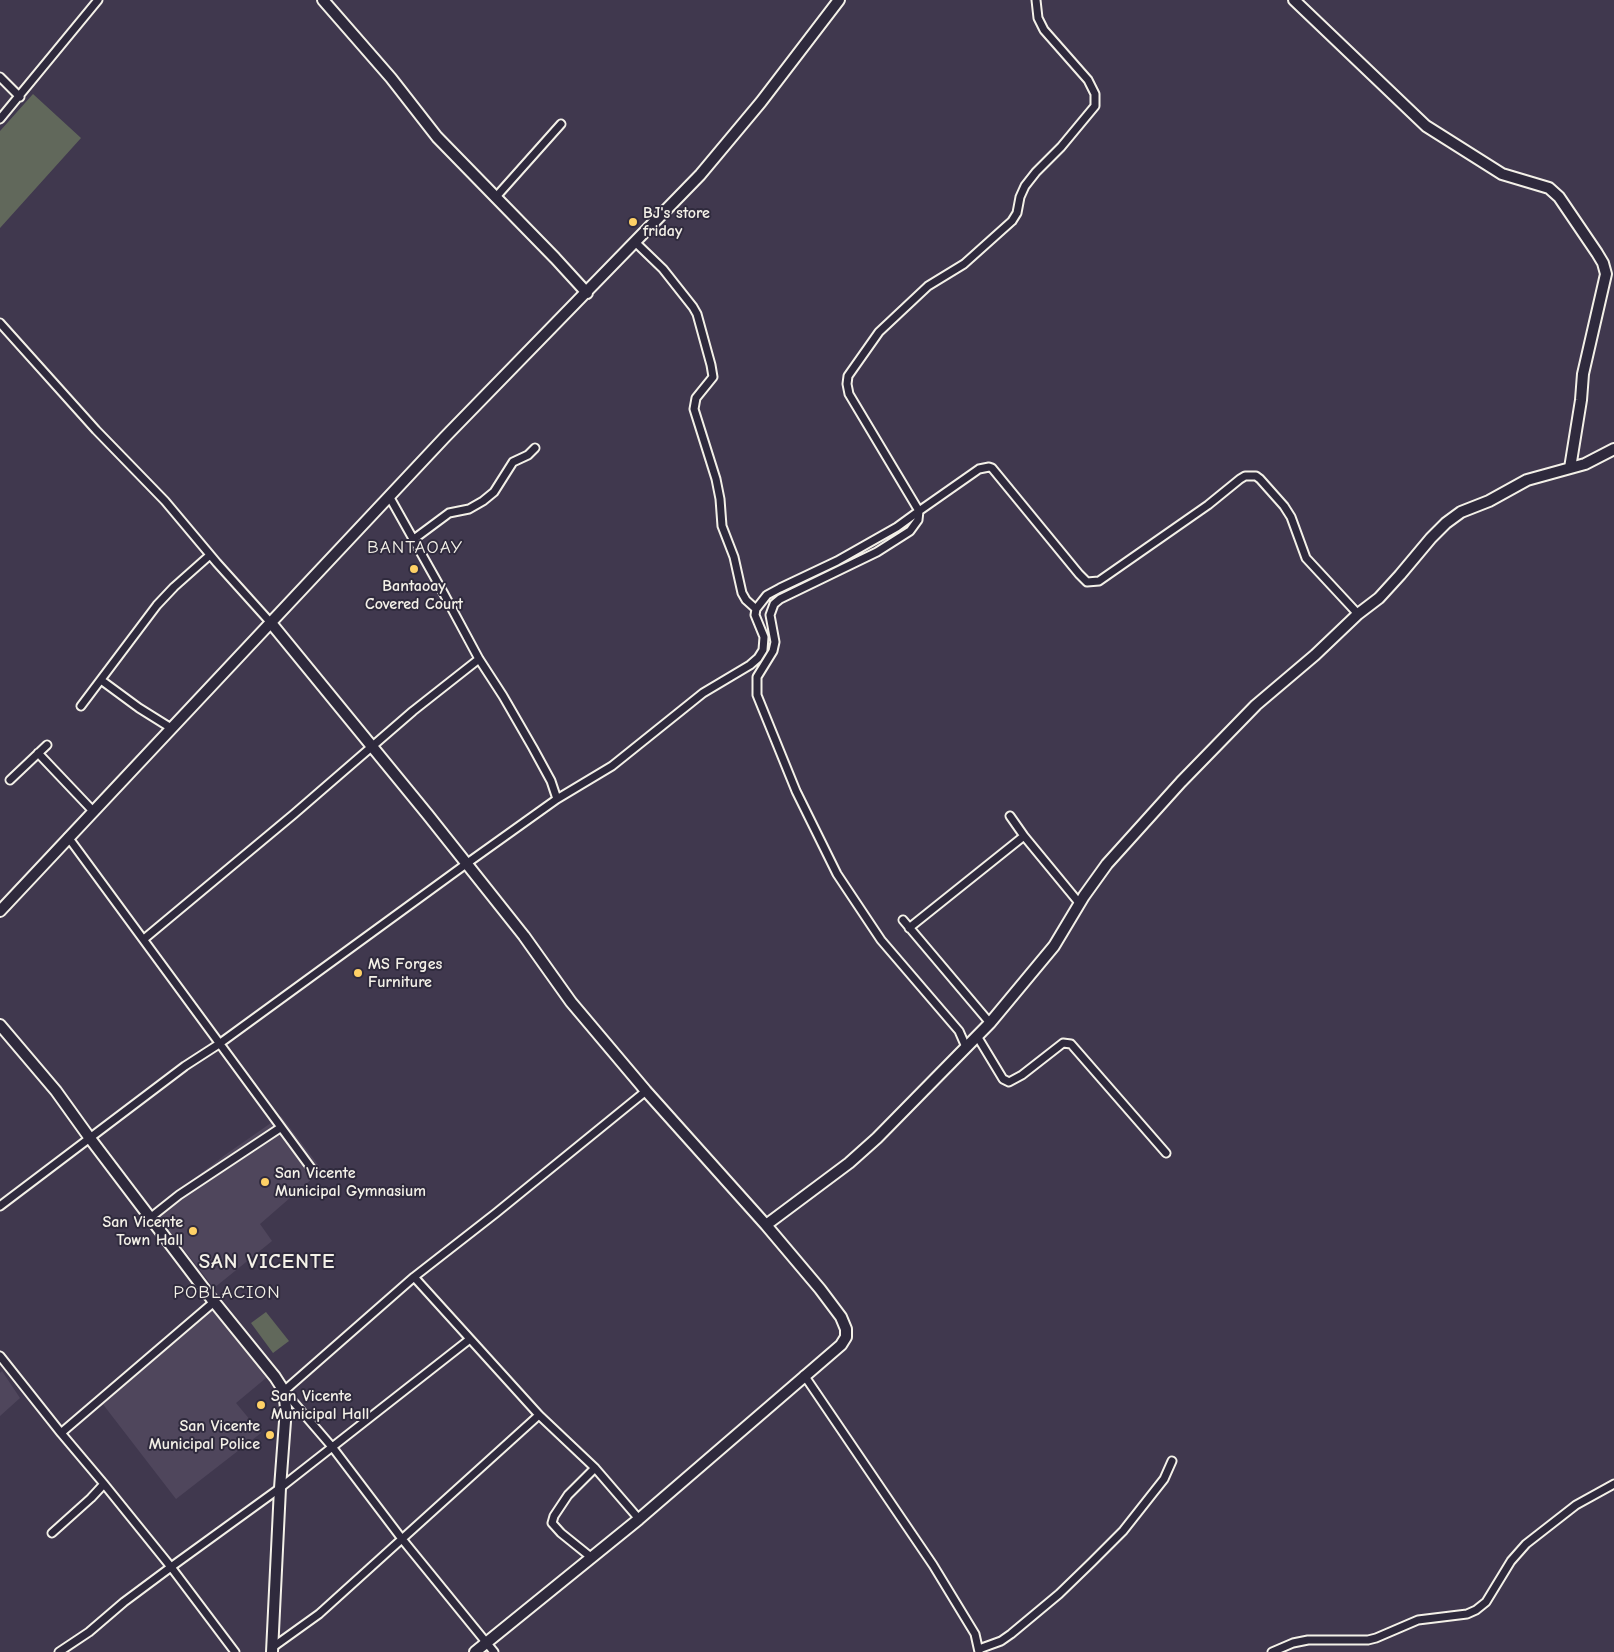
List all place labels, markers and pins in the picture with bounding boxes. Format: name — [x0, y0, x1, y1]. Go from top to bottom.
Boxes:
place label: BJ's store friday — [643, 203, 710, 241]
marker: BJ's store friday — [627, 216, 639, 228]
marker: Bantaoay Covered Court — [408, 563, 420, 575]
place label: Bantaoay Covered Court — [365, 576, 463, 614]
place label: MS Forges Furniture — [368, 954, 442, 992]
marker: MS Forges Furniture — [352, 967, 364, 979]
place label: San Vicente Municipal Gymnasium — [275, 1163, 426, 1201]
marker: San Vicente Municipal Gymnasium — [259, 1176, 271, 1188]
place label: San Vicente Town Hall — [102, 1212, 183, 1250]
marker: San Vicente Town Hall — [187, 1225, 199, 1237]
place label: San Vicente Municipal Hall — [271, 1386, 369, 1424]
marker: San Vicente Municipal Hall — [255, 1399, 267, 1411]
place label: San Vicente Municipal Police — [149, 1416, 260, 1454]
marker: San Vicente Municipal Police — [264, 1429, 276, 1441]

